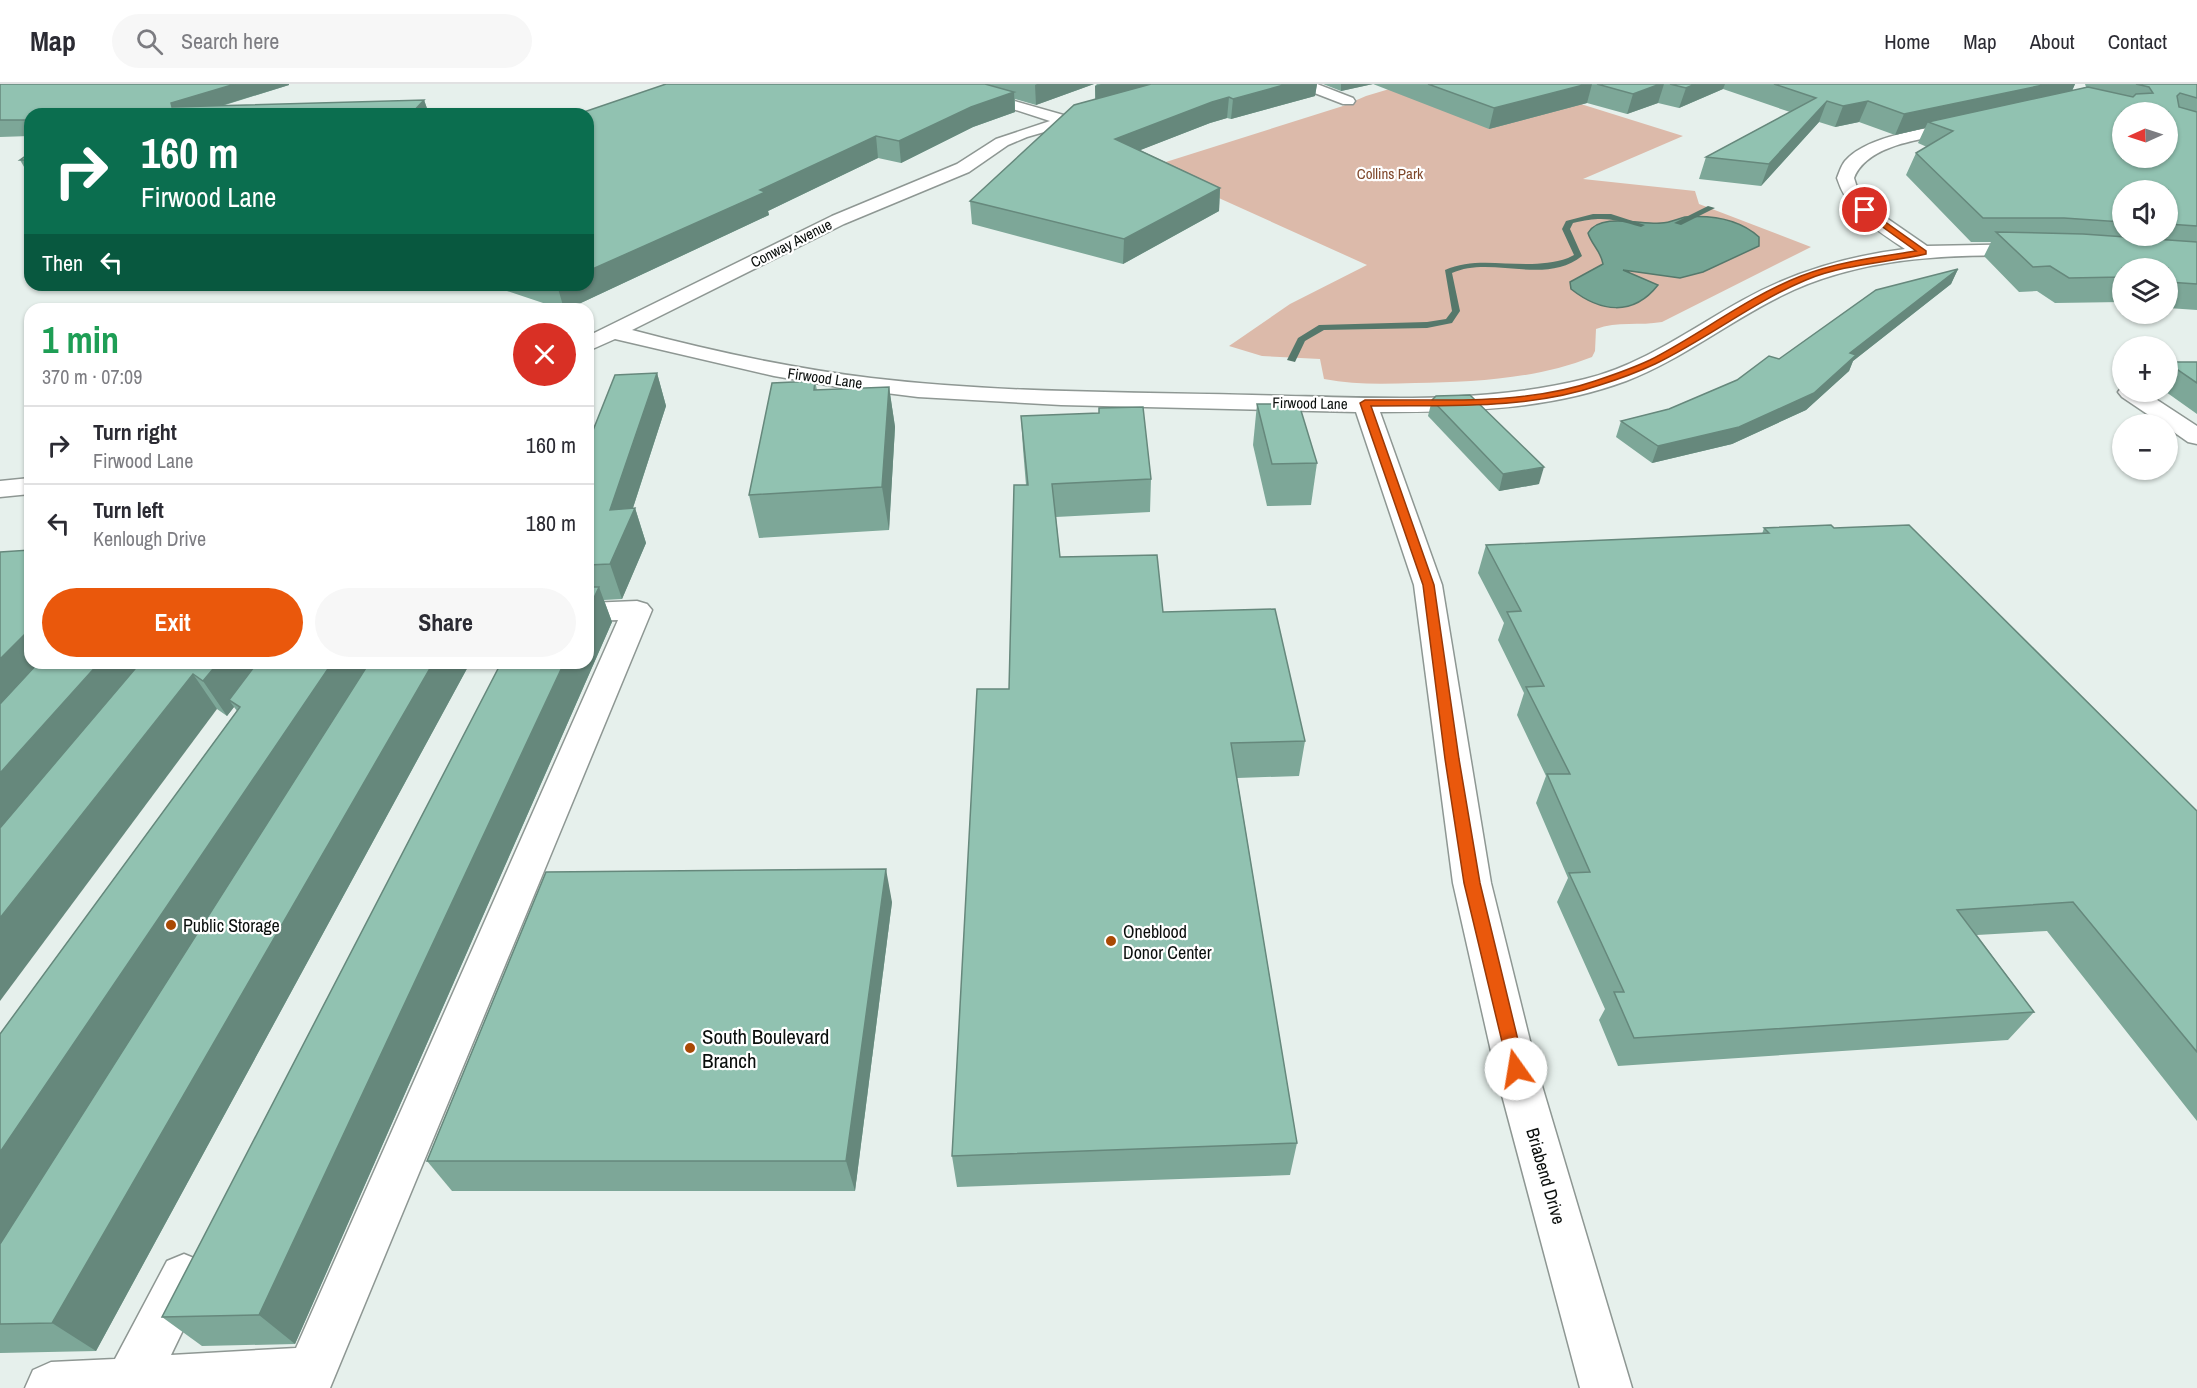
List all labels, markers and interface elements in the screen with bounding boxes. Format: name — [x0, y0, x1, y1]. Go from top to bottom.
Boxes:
search box — [112, 14, 532, 68]
text: Map — [30, 22, 76, 60]
icon: search — [133, 25, 166, 58]
text: Search here — [181, 26, 279, 56]
text: Home — [1884, 27, 1930, 56]
text: Map — [1963, 27, 1997, 56]
text: About — [2030, 27, 2075, 56]
text: Contact — [2108, 27, 2167, 56]
north arrow — [2112, 102, 2178, 168]
map controls — [2112, 102, 2178, 480]
text: 160 m — [141, 125, 239, 181]
icon: right — [42, 132, 120, 210]
park label: Collins Park — [1357, 163, 1424, 184]
text: Firwood Lane — [141, 179, 276, 215]
button: sound — [2112, 180, 2178, 246]
pin — [1839, 184, 1890, 235]
icon: arrive — [1848, 193, 1881, 226]
street label: Conway Avenue — [747, 213, 835, 272]
icon: left — [95, 246, 128, 279]
text: Then — [42, 248, 83, 278]
button: layers — [2112, 258, 2178, 324]
text: 1 min — [42, 316, 119, 364]
button: close — [513, 323, 576, 386]
button: + — [2112, 336, 2178, 402]
street label: Firwood Lane — [786, 362, 864, 394]
text: 370 m · 07:09 — [42, 363, 142, 390]
street label: Firwood Lane — [1272, 392, 1348, 414]
button: − — [2112, 414, 2178, 480]
text: Turn right — [93, 417, 177, 447]
icon: right — [42, 429, 75, 462]
text: 160 m — [526, 430, 576, 460]
text: Firwood Lane — [93, 447, 193, 474]
text: Turn left — [93, 495, 164, 525]
icon: left — [42, 507, 75, 540]
text: 180 m — [526, 508, 576, 538]
text: Kenlough Drive — [93, 525, 206, 552]
button: Exit — [42, 588, 303, 657]
button: Share — [315, 588, 576, 657]
place label: Public Storage — [183, 913, 280, 938]
marker: Public Storage — [164, 918, 178, 932]
place label: Oneblood Donor Center — [1123, 919, 1212, 965]
marker: Oneblood Donor Center — [1104, 934, 1118, 948]
place label: South Boulevard Branch — [702, 1022, 829, 1075]
position arrow — [1484, 1037, 1548, 1101]
marker: South Boulevard Branch — [683, 1041, 697, 1055]
street label: Briabend Drive — [1520, 1125, 1572, 1227]

